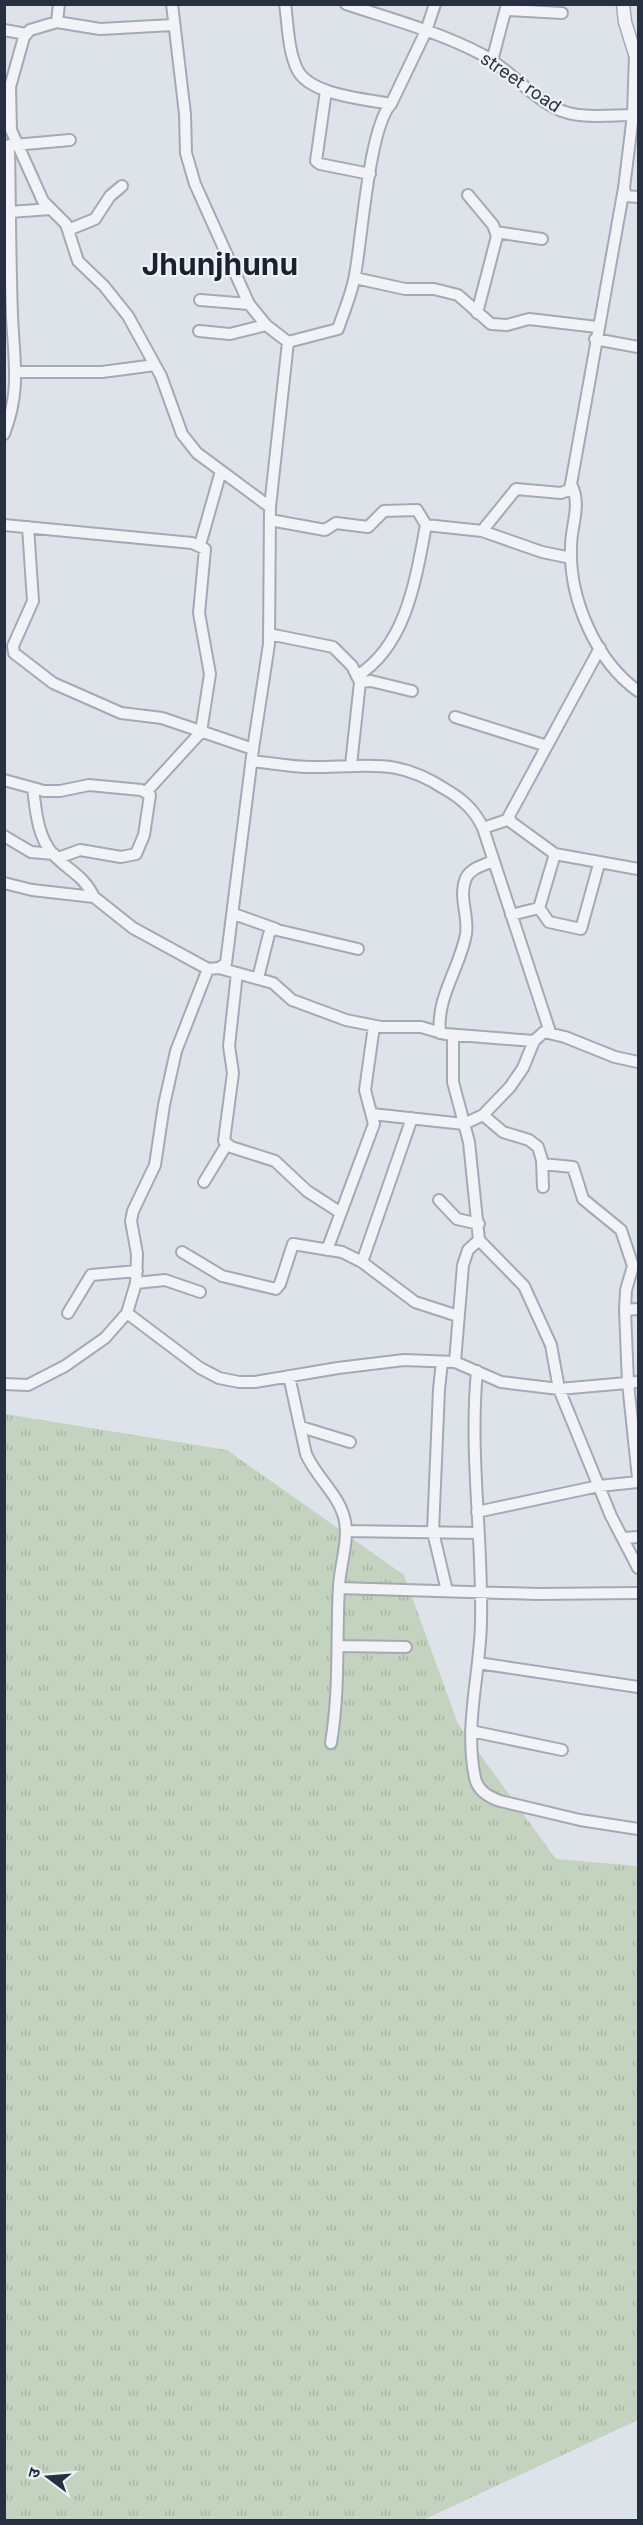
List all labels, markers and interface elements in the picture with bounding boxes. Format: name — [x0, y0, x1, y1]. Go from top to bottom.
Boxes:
street label: street road — [477, 47, 565, 117]
district label: Jhunjhunu — [142, 246, 298, 282]
north arrow — [18, 2447, 78, 2507]
text: उ — [23, 2465, 45, 2480]

